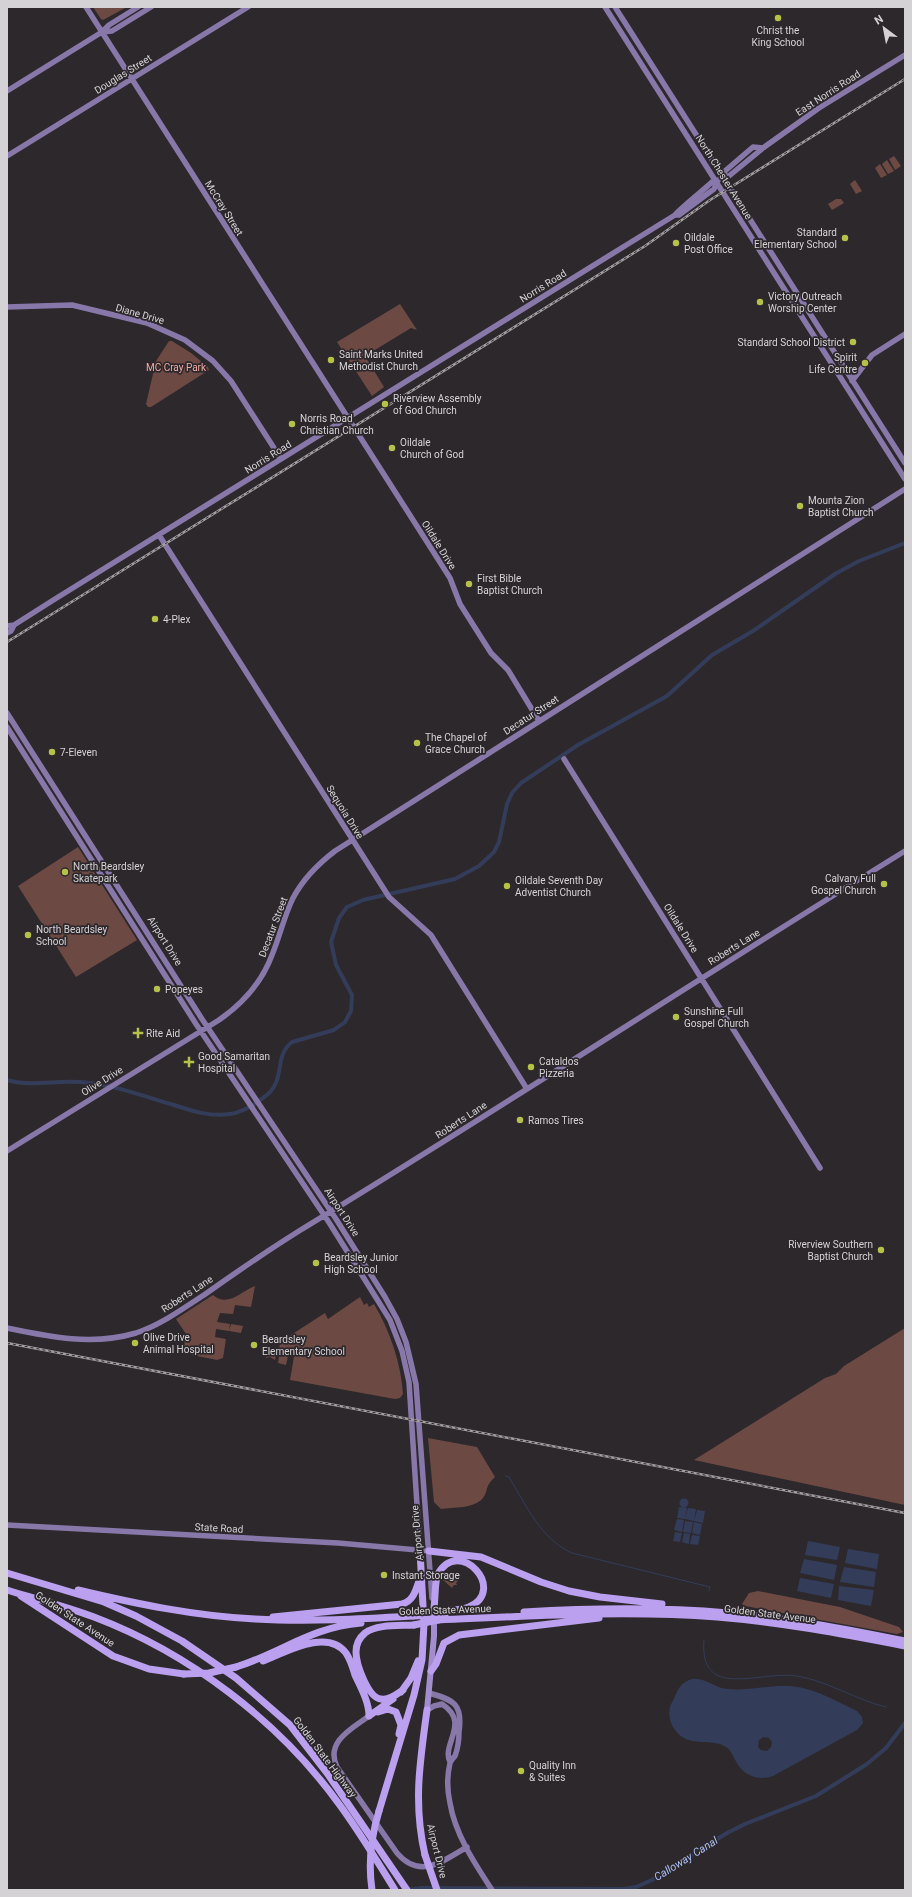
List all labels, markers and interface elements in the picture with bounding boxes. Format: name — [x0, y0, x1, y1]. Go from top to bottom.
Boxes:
north arrow — [864, 8, 904, 48]
text: N — [872, 12, 886, 28]
marker: Christ the King School — [773, 13, 783, 23]
place label: Christ the King School — [752, 25, 804, 48]
street label: Douglas Street — [92, 52, 154, 96]
street label: East Norris Road — [794, 68, 862, 118]
street label: North Chester Avenue — [694, 133, 754, 221]
street label: McCray Street — [203, 179, 245, 237]
place label: Standard Elementary School — [754, 227, 837, 250]
place label: Oildale Post Office — [684, 232, 733, 255]
marker: Standard Elementary School — [840, 233, 850, 243]
marker: Oildale Post Office — [671, 238, 681, 248]
street label: Norris Road — [518, 267, 568, 305]
place label: Victory Outreach Worship Center — [768, 291, 842, 314]
marker: Victory Outreach Worship Center — [755, 297, 765, 307]
street label: Diane Drive — [114, 302, 166, 326]
place label: Standard School District — [738, 337, 845, 348]
marker: Standard School District — [848, 337, 858, 347]
place label: Saint Marks United Methodist Church — [339, 349, 423, 372]
place label: Spirit Life Centre — [809, 352, 857, 375]
marker: Saint Marks United Methodist Church — [326, 355, 336, 365]
marker: Spirit Life Centre — [860, 358, 870, 368]
park label: MC Cray Park — [146, 362, 207, 373]
place label: Riverview Assembly of God Church — [393, 393, 482, 416]
marker: Riverview Assembly of God Church — [380, 399, 390, 409]
place label: Norris Road Christian Church — [300, 413, 374, 436]
marker: Norris Road Christian Church — [287, 419, 297, 429]
place label: Oildale Church of God — [400, 437, 464, 460]
street label: Norris Road — [243, 438, 293, 476]
marker: Oildale Church of God — [387, 443, 397, 453]
place label: Mounta Zion Baptist Church — [808, 495, 873, 518]
marker: Mounta Zion Baptist Church — [795, 501, 805, 511]
street label: Oildale Drive — [420, 519, 458, 571]
place label: First Bible Baptist Church — [477, 573, 542, 596]
marker: First Bible Baptist Church — [464, 579, 474, 589]
marker: 4-Plex — [150, 614, 160, 624]
place label: 4-Plex — [163, 614, 190, 625]
street label: Decatur Street — [501, 693, 561, 737]
place label: The Chapel of Grace Church — [425, 732, 487, 755]
marker: The Chapel of Grace Church — [412, 738, 422, 748]
marker: 7-Eleven — [47, 747, 57, 757]
place label: 7-Eleven — [60, 747, 97, 758]
street label: Sequoia Drive — [324, 783, 366, 841]
place label: North Beardsley Skatepark — [73, 861, 144, 884]
marker: North Beardsley Skatepark — [60, 867, 70, 877]
place label: Calvary Full Gospel Church — [811, 873, 876, 896]
place label: Oildale Seventh Day Adventist Church — [515, 875, 603, 898]
marker: Calvary Full Gospel Church — [879, 879, 889, 889]
marker: Oildale Seventh Day Adventist Church — [502, 881, 512, 891]
street label: Decatur Street — [256, 895, 290, 959]
street label: Oildale Drive — [662, 902, 700, 954]
street label: Airport Drive — [146, 915, 184, 967]
place label: North Beardsley School — [36, 924, 107, 947]
street label: Roberts Lane — [706, 927, 762, 967]
marker: North Beardsley School — [23, 930, 33, 940]
marker: Popeyes — [152, 984, 162, 994]
place label: Popeyes — [165, 984, 203, 995]
place label: Sunshine Full Gospel Church — [684, 1006, 749, 1029]
marker: Sunshine Full Gospel Church — [671, 1012, 681, 1022]
marker: Rite Aid — [133, 1028, 143, 1038]
place label: Rite Aid — [146, 1028, 180, 1039]
place label: Good Samaritan Hospital — [198, 1051, 270, 1074]
marker: Good Samaritan Hospital — [183, 1056, 195, 1068]
place label: Cataldos Pizzeria — [539, 1056, 579, 1079]
marker: Cataldos Pizzeria — [526, 1062, 536, 1072]
street label: Olive Drive — [79, 1064, 125, 1098]
street label: Roberts Lane — [433, 1099, 489, 1141]
marker: Ramos Tires — [515, 1115, 525, 1125]
place label: Ramos Tires — [528, 1115, 584, 1126]
street label: Airport Drive — [322, 1186, 362, 1238]
place label: Riverview Southern Baptist Church — [788, 1239, 873, 1262]
marker: Riverview Southern Baptist Church — [876, 1245, 886, 1255]
place label: Beardsley Junior High School — [324, 1252, 399, 1275]
marker: Beardsley Junior High School — [311, 1258, 321, 1268]
street label: Roberts Lane — [159, 1273, 215, 1315]
place label: Olive Drive Animal Hospital — [143, 1332, 214, 1355]
place label: Beardsley Elementary School — [262, 1334, 345, 1357]
marker: Olive Drive Animal Hospital — [130, 1338, 140, 1348]
marker: Beardsley Elementary School — [249, 1340, 259, 1350]
street label: Airport Drive — [409, 1505, 425, 1561]
street label: State Road — [194, 1521, 244, 1535]
marker: Instant Storage — [379, 1570, 389, 1580]
place label: Instant Storage — [392, 1570, 460, 1581]
street label: Golden State Avenue — [33, 1589, 117, 1649]
street label: Golden State Avenue — [399, 1603, 491, 1617]
street label: Golden State Avenue — [724, 1603, 816, 1625]
street label: Golden State Highway — [291, 1715, 359, 1800]
place label: Quality Inn & Suites — [529, 1760, 576, 1783]
marker: Quality Inn & Suites — [516, 1766, 526, 1776]
street label: Airport Drive — [425, 1823, 449, 1879]
water label: Calloway Canal — [652, 1834, 721, 1884]

